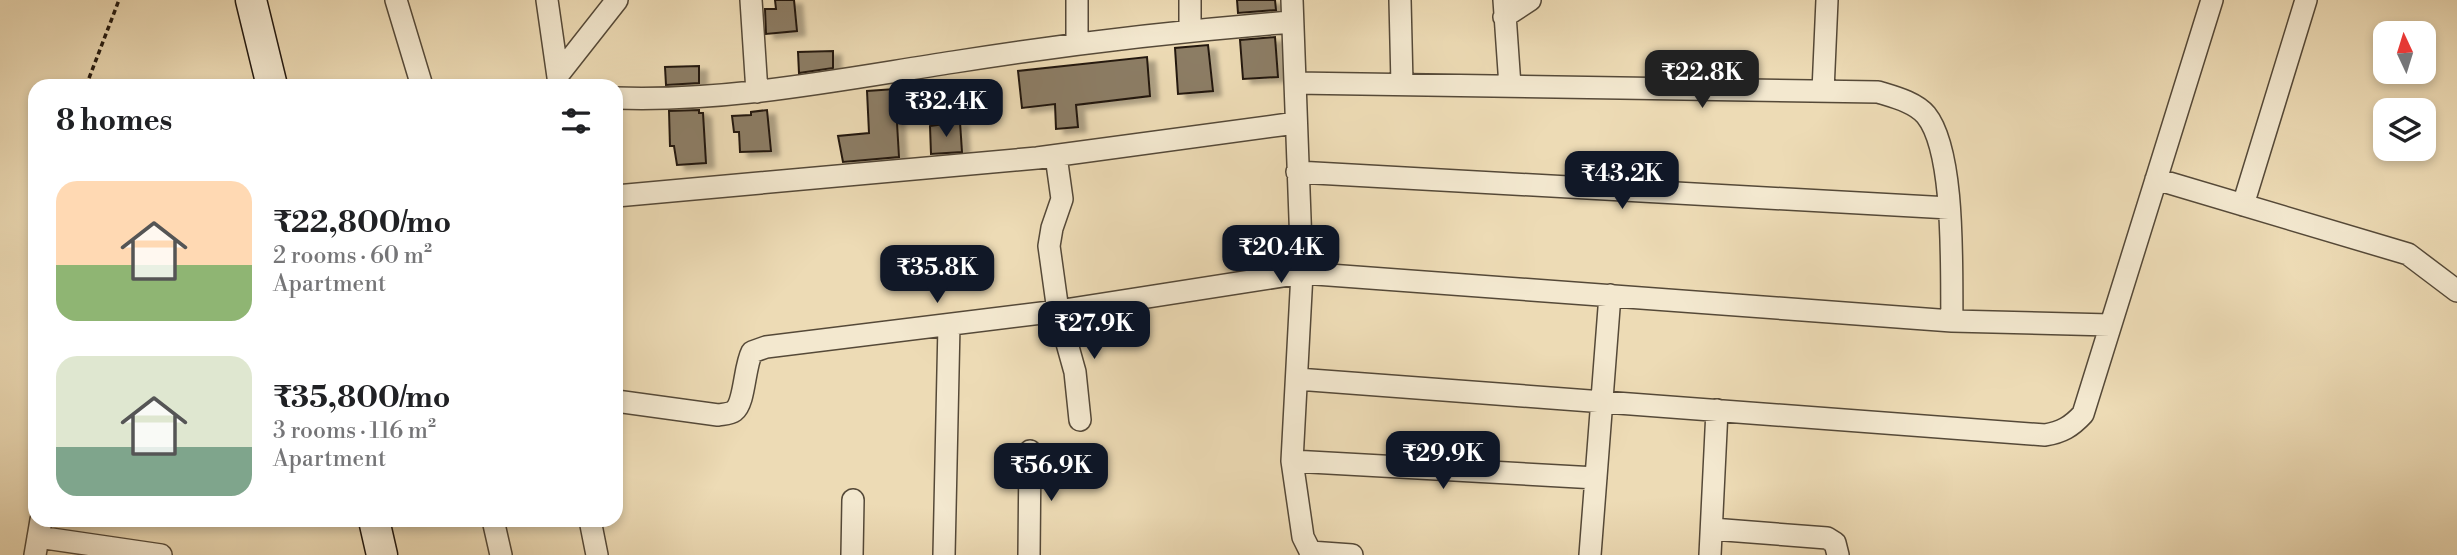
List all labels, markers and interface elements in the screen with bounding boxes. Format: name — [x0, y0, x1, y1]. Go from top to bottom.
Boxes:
north arrow — [2373, 21, 2436, 84]
map controls — [2373, 21, 2436, 161]
pin: ₹22.8K — [1645, 50, 1759, 110]
text: ₹22.8K — [1661, 59, 1743, 87]
pin: ₹32.4K — [889, 80, 1003, 139]
text: ₹32.4K — [905, 88, 987, 116]
button: layers — [2373, 98, 2436, 161]
text: 8 homes — [56, 102, 172, 140]
icon: filters — [557, 102, 595, 140]
pin: ₹43.2K — [1565, 152, 1679, 211]
text: ₹43.2K — [1581, 160, 1663, 188]
text: ₹22,800/mo — [273, 204, 451, 242]
icon: home — [112, 209, 196, 293]
pin: ₹20.4K — [1224, 226, 1338, 285]
text: ₹20.4K — [1238, 234, 1324, 262]
text: 2 rooms · 60 m² — [273, 242, 432, 270]
pin: ₹35.8K — [880, 246, 994, 305]
text: ₹35.8K — [896, 254, 978, 282]
text: Apartment — [273, 270, 386, 298]
pin: ₹27.9K — [1037, 302, 1151, 361]
text: ₹27.9K — [1054, 310, 1134, 338]
text: ₹35,800/mo — [273, 379, 450, 417]
icon: home — [112, 384, 196, 468]
text: 3 rooms · 116 m² — [273, 417, 436, 445]
pin: ₹29.9K — [1386, 432, 1500, 491]
text: ₹29.9K — [1402, 440, 1484, 468]
pin: ₹56.9K — [994, 444, 1108, 503]
text: Apartment — [273, 445, 386, 473]
text: ₹56.9K — [1010, 452, 1092, 480]

